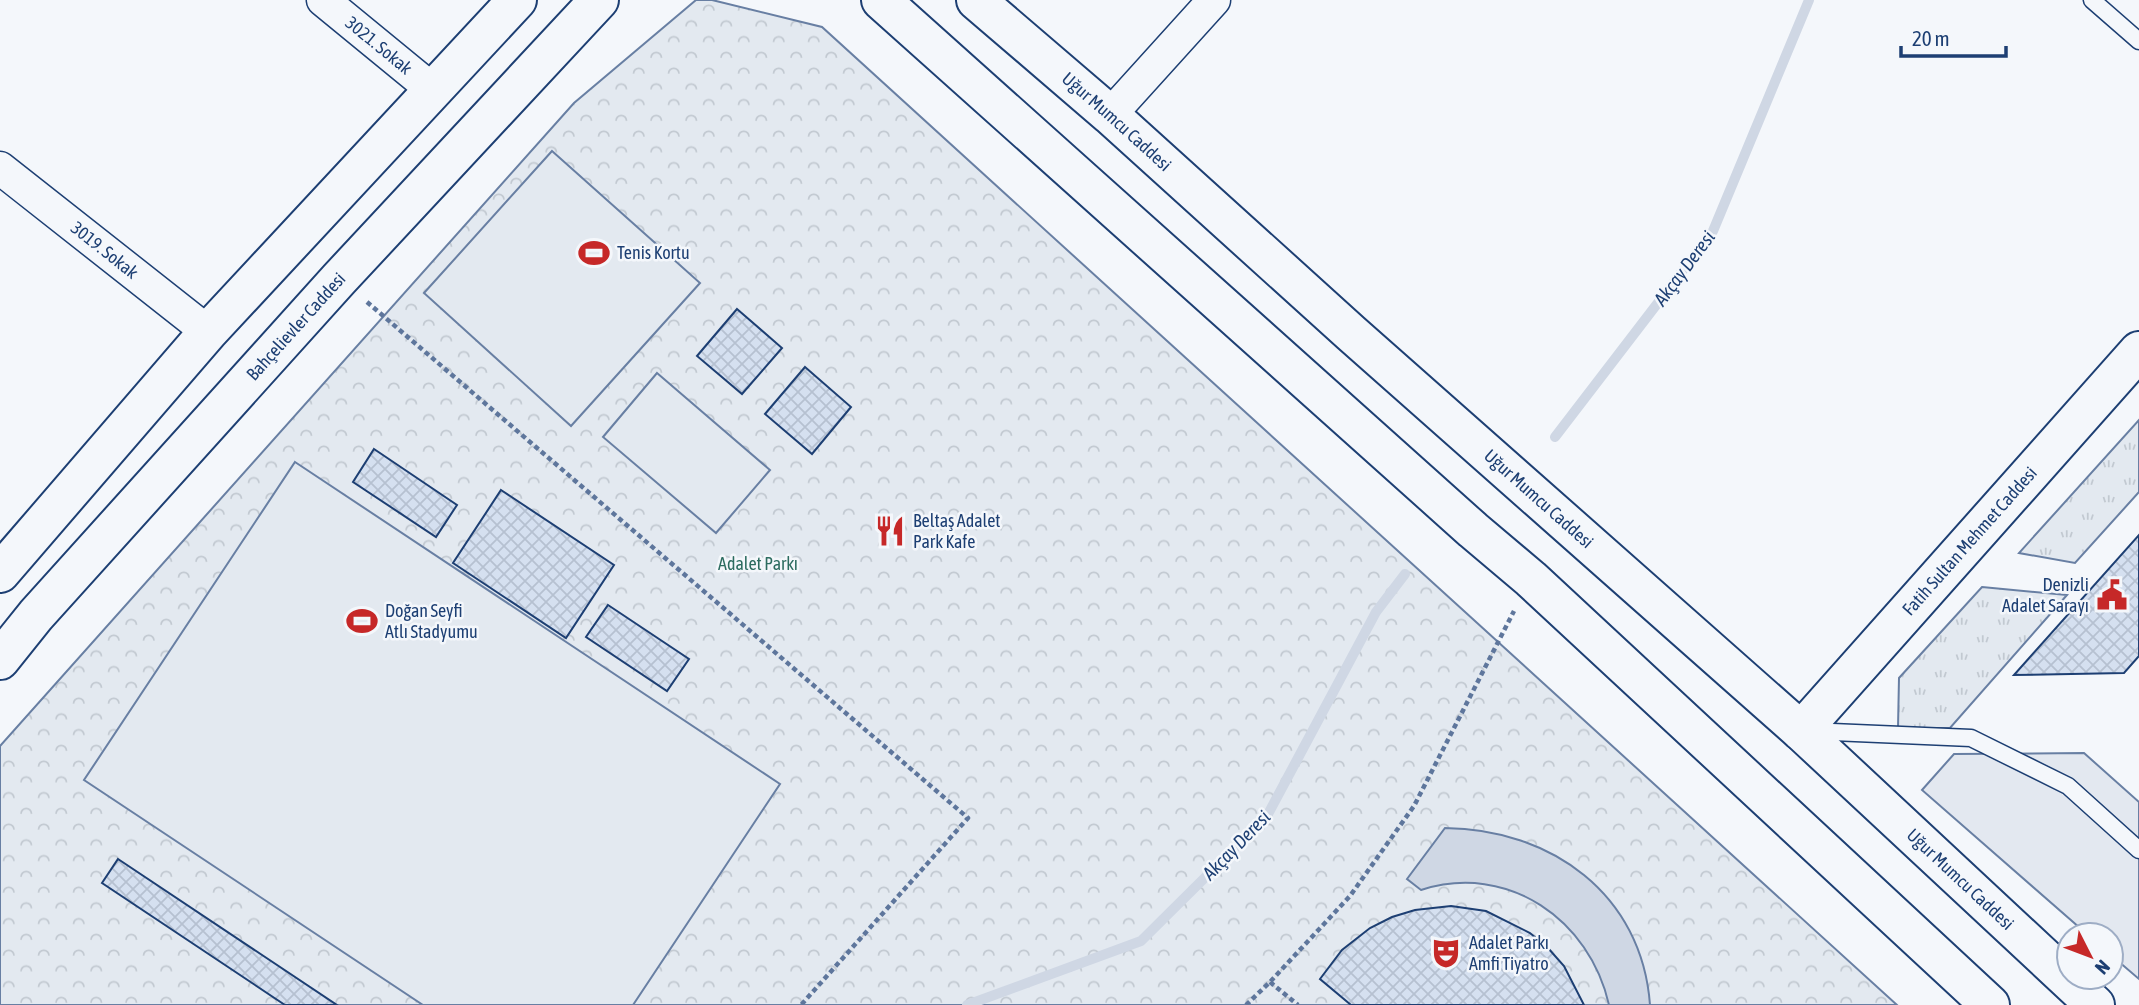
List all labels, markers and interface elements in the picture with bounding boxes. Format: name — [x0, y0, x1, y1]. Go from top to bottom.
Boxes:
street label: 3021. Sokak — [341, 12, 417, 79]
scale bar — [1901, 14, 2006, 58]
text: 20 m — [1912, 26, 1950, 50]
street label: Uğur Mumcu Caddesi — [1058, 68, 1176, 175]
street label: 3019. Sokak — [67, 217, 143, 283]
water label: Akçay Deresi — [1648, 226, 1719, 310]
sports icon: Tenis Kortu — [577, 236, 611, 270]
place label: Tenis Kortu — [617, 242, 690, 263]
street label: Bahçelievler Caddesi — [242, 268, 350, 384]
street label: Uğur Mumcu Caddesi — [1480, 445, 1598, 552]
street label: Fatih Sultan Mehmet Caddesi — [1898, 462, 2041, 619]
place label: Beltaş Adalet Park Kafe — [913, 510, 1001, 552]
restaurant icon: Beltaş Adalet Park Kafe — [873, 514, 907, 548]
park label: Adalet Parkı — [718, 553, 798, 574]
place label: Denizli Adalet Sarayı — [2002, 574, 2089, 616]
public building icon: Denizli Adalet Sarayı — [2095, 578, 2129, 612]
place label: Doğan Seyfi Atlı Stadyumu — [385, 600, 478, 642]
sports icon: Doğan Seyfi Atlı Stadyumu — [345, 604, 379, 638]
water label: Akçay Deresi — [1197, 806, 1274, 885]
street label: Uğur Mumcu Caddesi — [1903, 824, 2018, 934]
north arrow — [2055, 921, 2125, 991]
place label: Adalet Parkı Amfi Tiyatro — [1469, 932, 1549, 974]
theatre icon: Adalet Parkı Amfi Tiyatro — [1429, 936, 1463, 970]
text: N — [2091, 956, 2115, 979]

